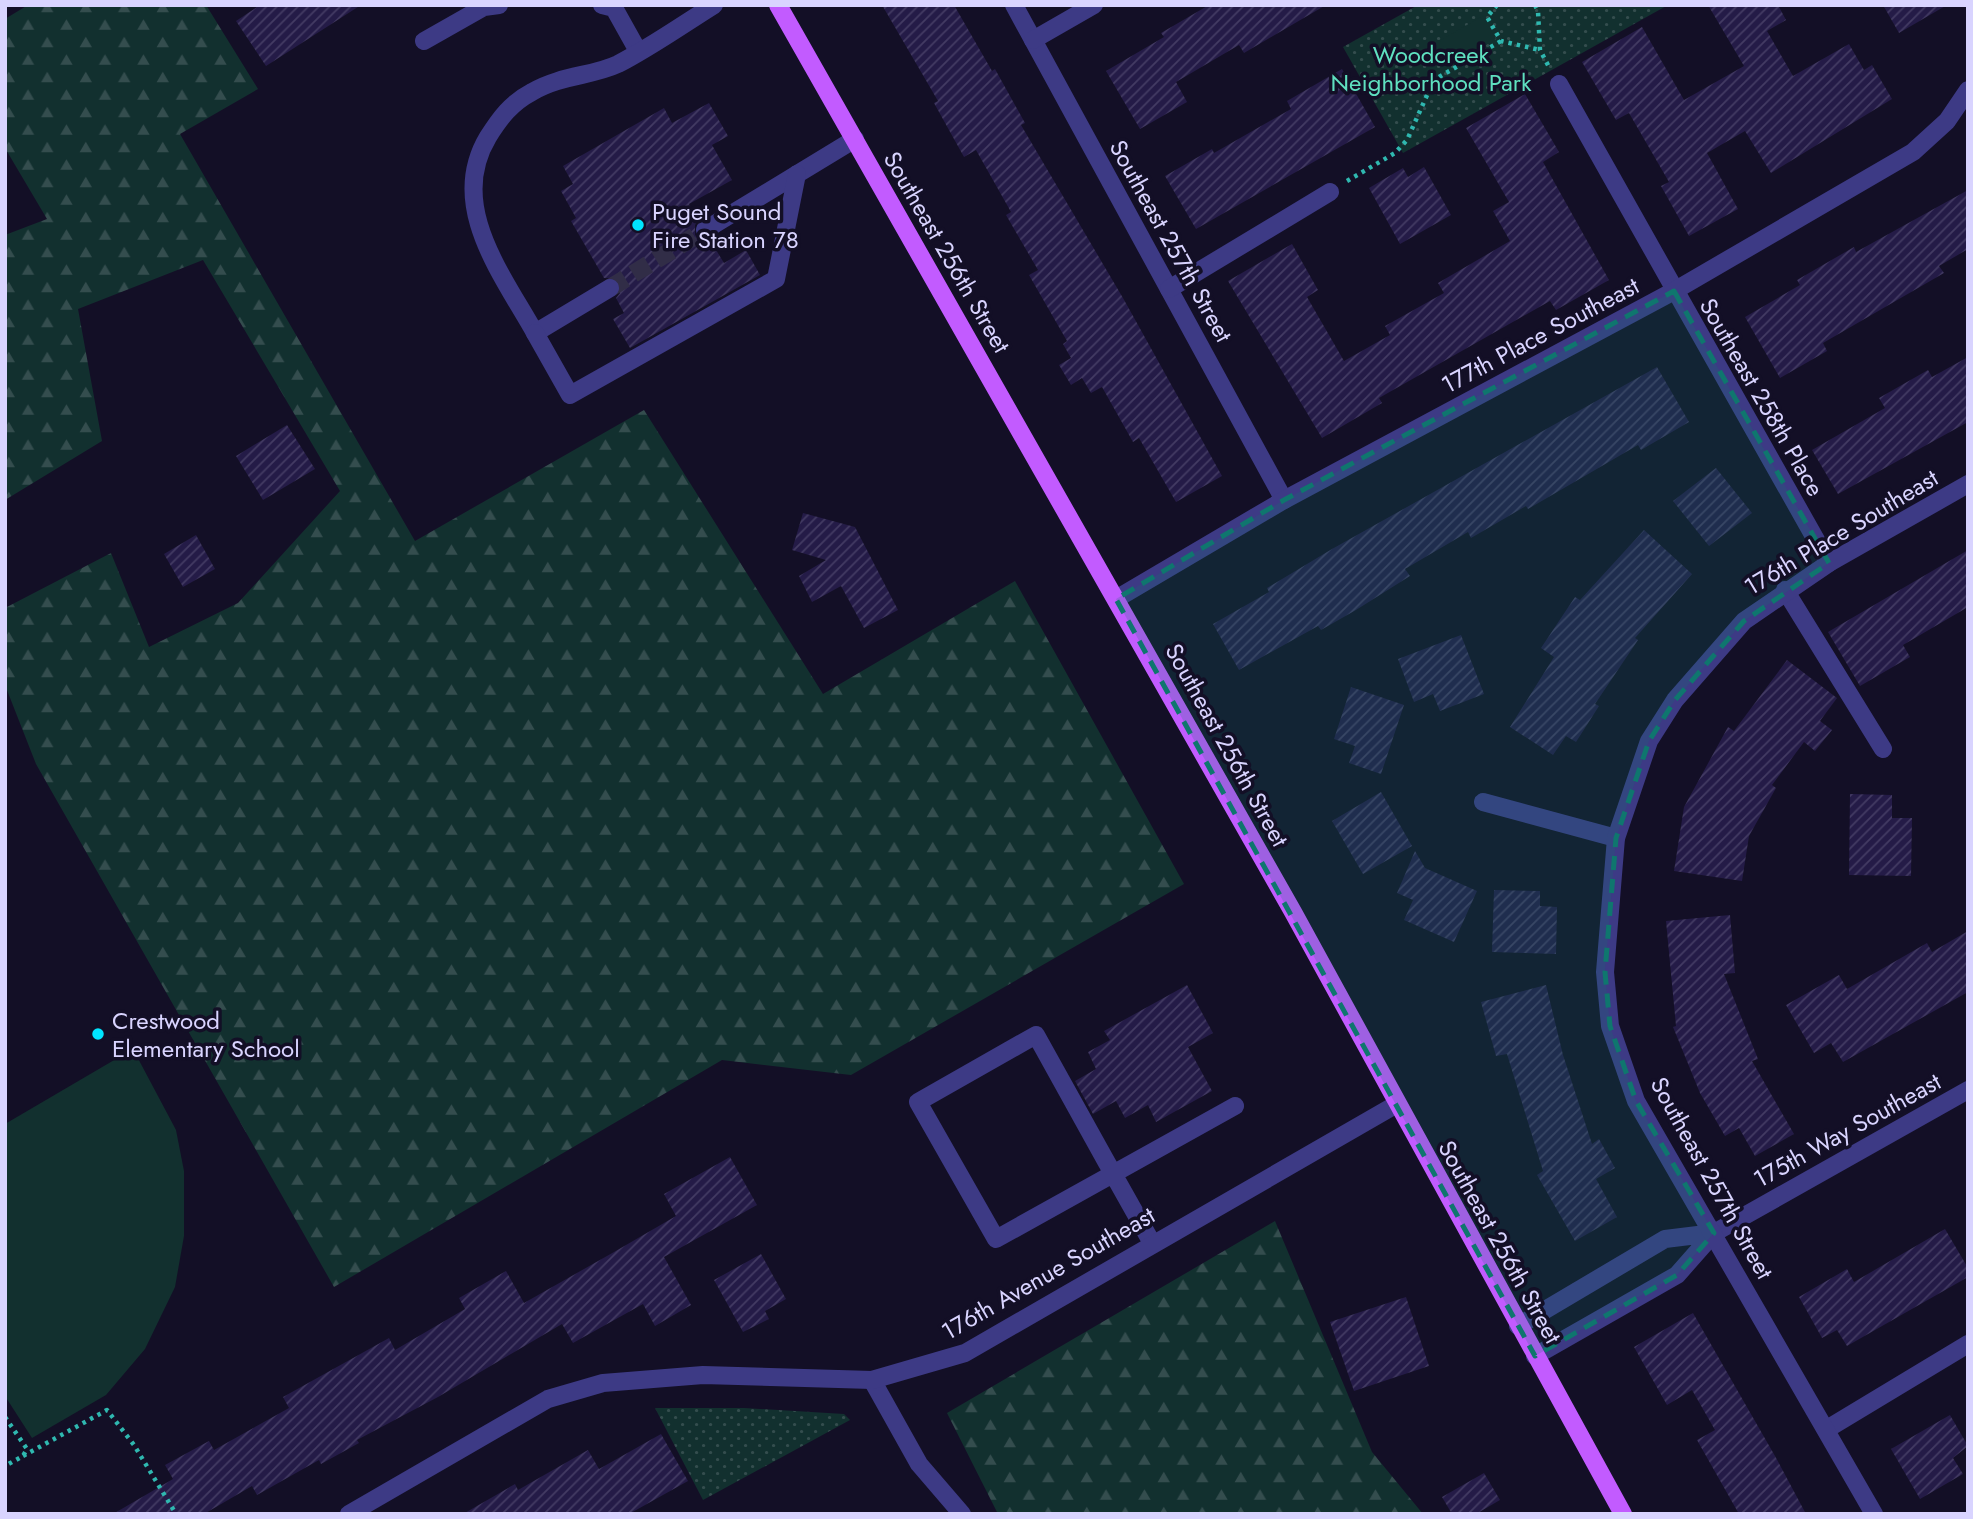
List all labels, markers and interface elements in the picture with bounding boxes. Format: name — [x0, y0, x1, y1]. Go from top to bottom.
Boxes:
park label: Woodcreek Neighborhood Park — [1331, 37, 1532, 100]
street label: Southeast 257th Street — [1101, 134, 1241, 349]
street label: Southeast 256th Street — [875, 145, 1019, 360]
place label: Puget Sound Fire Station 78 — [652, 194, 799, 257]
marker: Puget Sound Fire Station 78 — [630, 217, 646, 233]
street label: 177th Place Southeast — [1435, 268, 1645, 402]
street label: Southeast 258th Place — [1691, 291, 1833, 503]
street label: 176th Place Southeast — [1737, 460, 1945, 604]
street label: Southeast 256th Street — [1157, 637, 1298, 853]
place label: Crestwood Elementary School — [112, 1003, 300, 1066]
marker: Crestwood Elementary School — [90, 1026, 106, 1042]
street label: 175th Way Southeast — [1747, 1064, 1947, 1196]
street label: Southeast 257th Street — [1642, 1071, 1782, 1286]
street label: Southeast 256th Street — [1430, 1134, 1571, 1350]
street label: 176th Avenue Southeast — [935, 1197, 1161, 1348]

